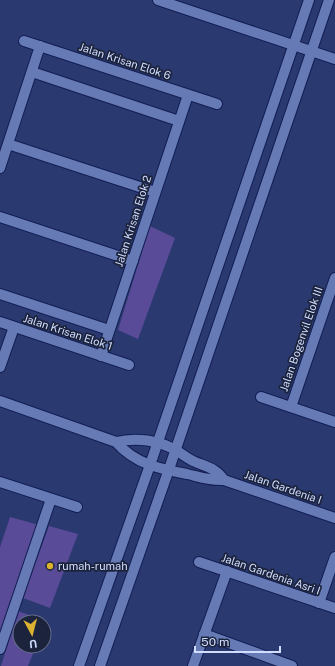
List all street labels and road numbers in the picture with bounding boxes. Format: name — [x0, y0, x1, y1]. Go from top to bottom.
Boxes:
street label: Jalan Krisan Elok 6 — [78, 41, 172, 82]
street label: Jalan Krisan Elok 2 — [113, 173, 154, 268]
street label: Jalan Bogenvil Elok III — [277, 285, 325, 393]
street label: Jalan Krisan Elok 1 — [22, 312, 114, 352]
street label: Jalan Gardenia I — [243, 468, 323, 506]
street label: Jalan Gardenia Asri I — [220, 551, 322, 597]

